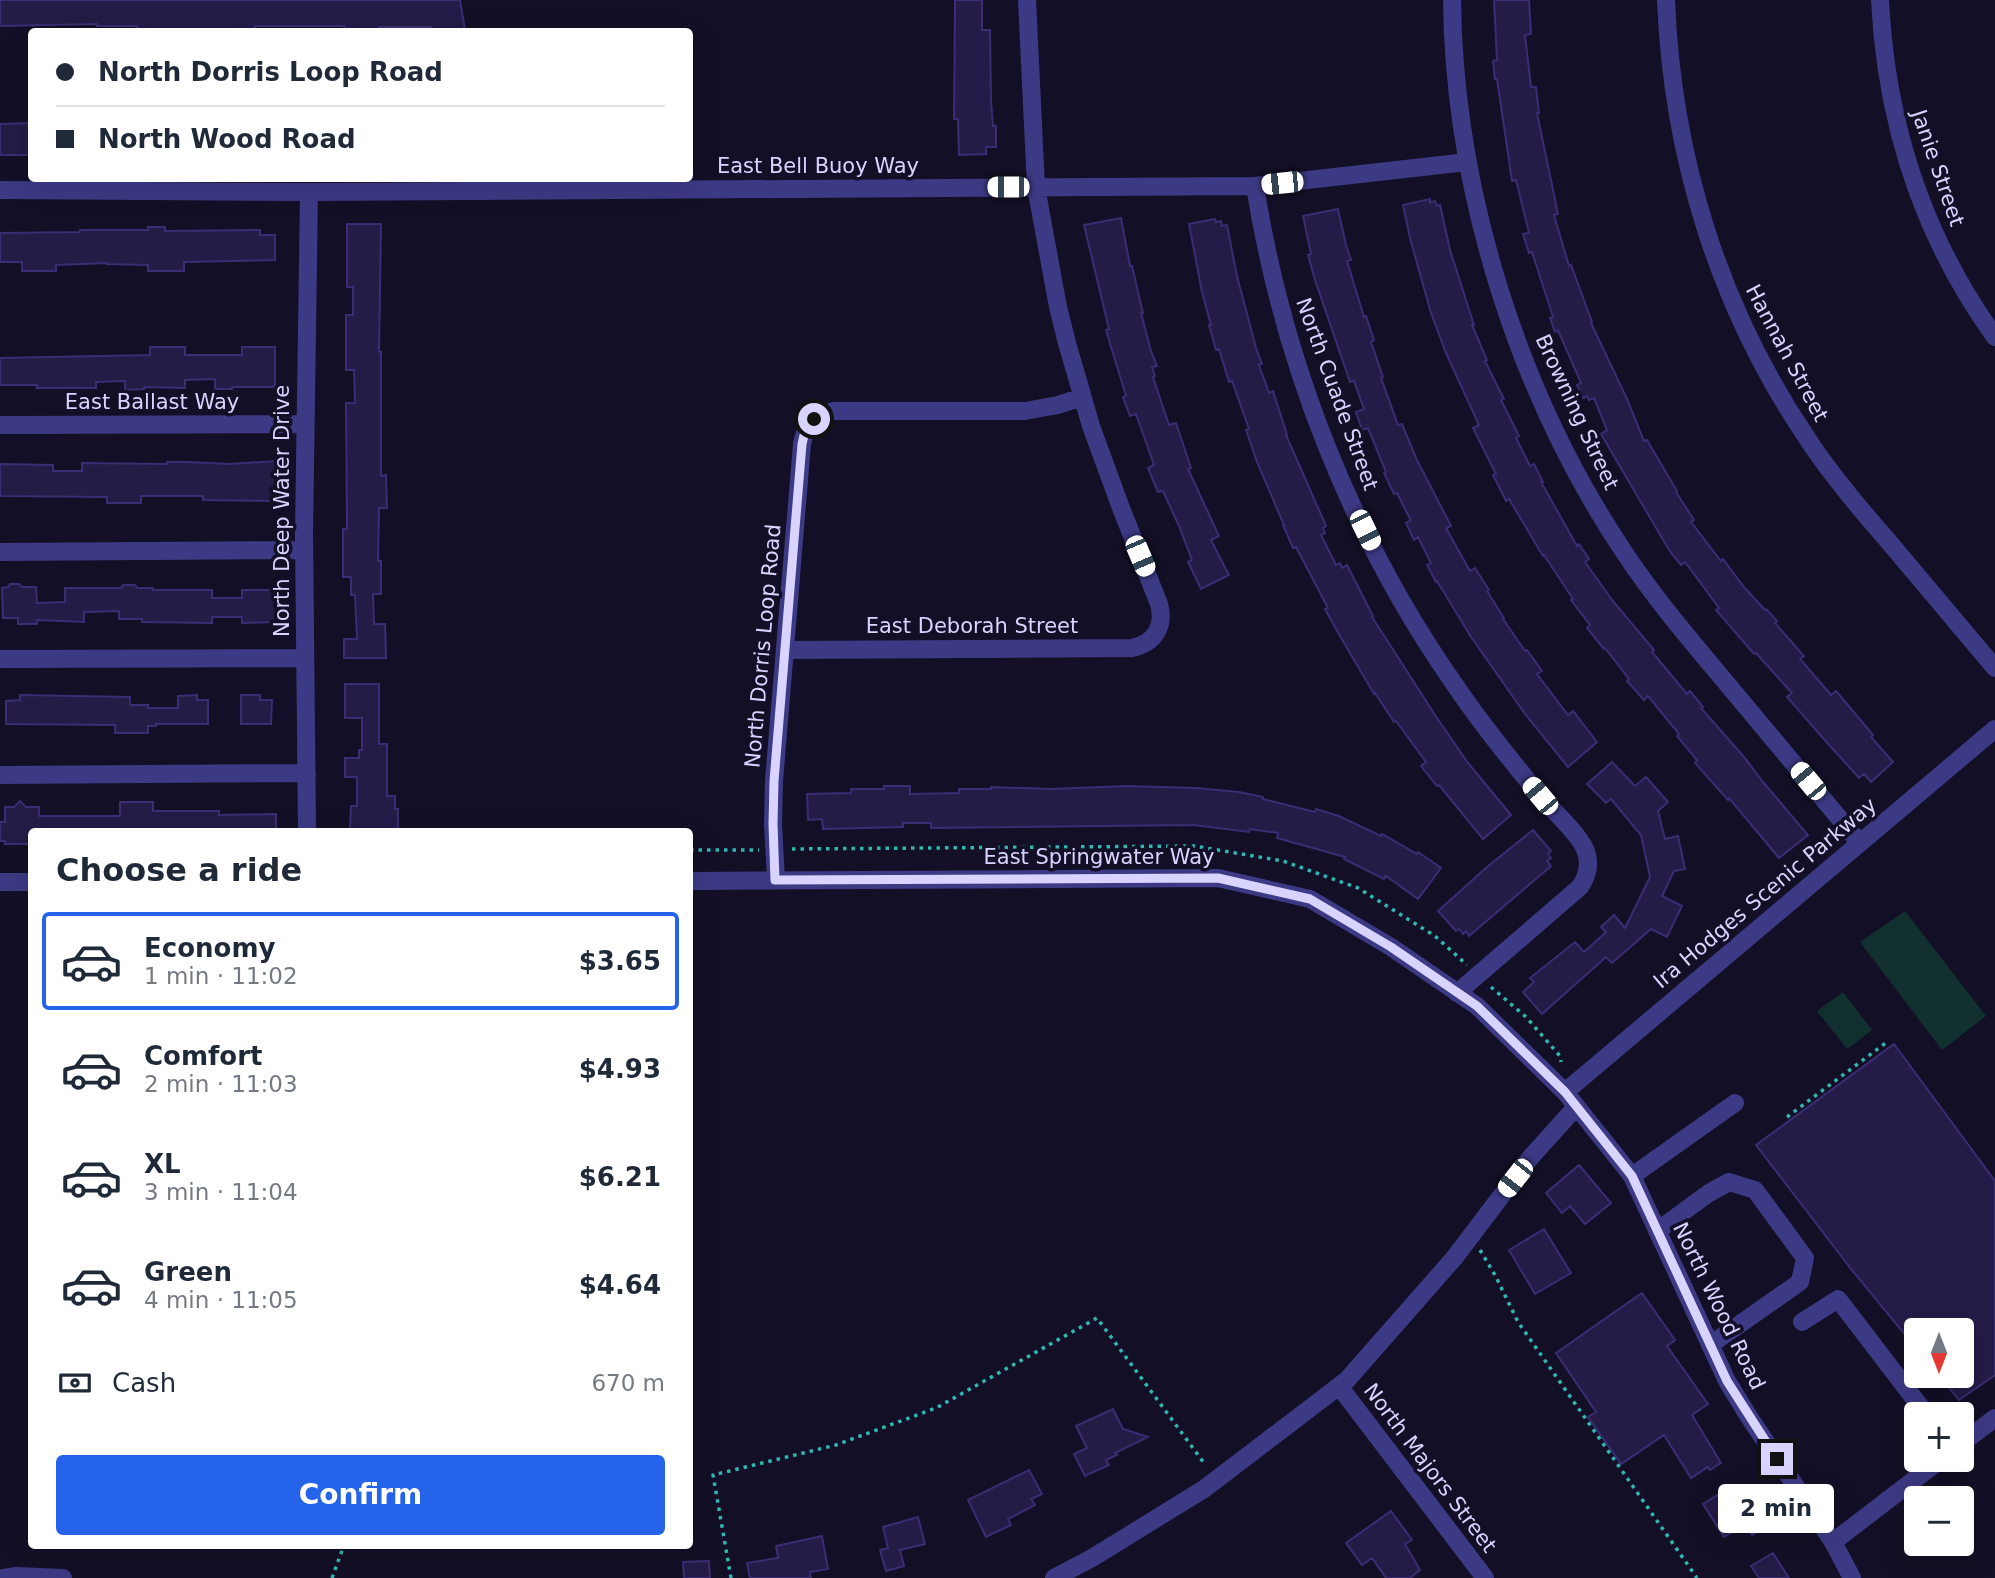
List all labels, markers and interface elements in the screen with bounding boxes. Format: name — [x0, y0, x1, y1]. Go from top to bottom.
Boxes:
text: North Dorris Loop Road — [98, 57, 443, 87]
street label: Janie Street — [1906, 105, 1969, 229]
text: North Wood Road — [98, 124, 356, 154]
street label: East Bell Buoy Way — [717, 154, 919, 178]
car — [1261, 170, 1304, 196]
car — [988, 177, 1030, 198]
street label: Hannah Street — [1741, 280, 1833, 426]
street label: North Cuade Street — [1291, 295, 1383, 493]
street label: Browning Street — [1530, 330, 1624, 494]
street label: North Deep Water Drive — [270, 385, 294, 637]
street label: East Ballast Way — [65, 390, 239, 414]
route start — [798, 403, 830, 435]
car — [1347, 507, 1384, 553]
street label: North Dorris Loop Road — [740, 523, 786, 769]
car — [1123, 533, 1158, 579]
street label: East Deborah Street — [866, 614, 1078, 638]
car — [1787, 758, 1830, 804]
car — [1519, 773, 1562, 819]
street label: Ira Hodges Scenic Parkway — [1649, 793, 1881, 993]
street label: East Springwater Way — [984, 845, 1214, 869]
text: Choose a ride — [56, 851, 302, 889]
icon: car — [60, 930, 123, 993]
text: Economy — [144, 933, 275, 963]
text: $3.65 — [579, 946, 661, 976]
text: 1 min · 11:02 — [144, 963, 298, 989]
icon: car — [60, 1038, 123, 1101]
text: Comfort — [144, 1041, 262, 1071]
text: $4.93 — [579, 1054, 661, 1084]
text: 2 min · 11:03 — [144, 1071, 298, 1097]
icon: car — [60, 1146, 123, 1209]
text: XL — [144, 1149, 181, 1179]
car — [1494, 1155, 1537, 1201]
text: $6.21 — [579, 1162, 661, 1192]
text: 3 min · 11:04 — [144, 1179, 298, 1205]
street label: North Wood Road — [1668, 1218, 1770, 1394]
icon: car — [60, 1254, 123, 1317]
text: Green — [144, 1257, 232, 1287]
text: $4.64 — [579, 1270, 661, 1300]
text: 4 min · 11:05 — [144, 1287, 298, 1313]
north arrow — [1904, 1318, 1974, 1388]
map controls — [1904, 1318, 1974, 1556]
icon: cash — [56, 1364, 94, 1402]
text: Cash — [112, 1368, 176, 1398]
text: 670 m — [591, 1370, 665, 1396]
street label: North Majors Street — [1359, 1379, 1501, 1557]
button: + — [1904, 1402, 1974, 1472]
route end — [1761, 1443, 1793, 1475]
button: Confirm — [56, 1455, 665, 1535]
callout: 2 min — [1719, 1484, 1835, 1532]
button: − — [1904, 1486, 1974, 1556]
text: 2 min — [1740, 1495, 1812, 1521]

